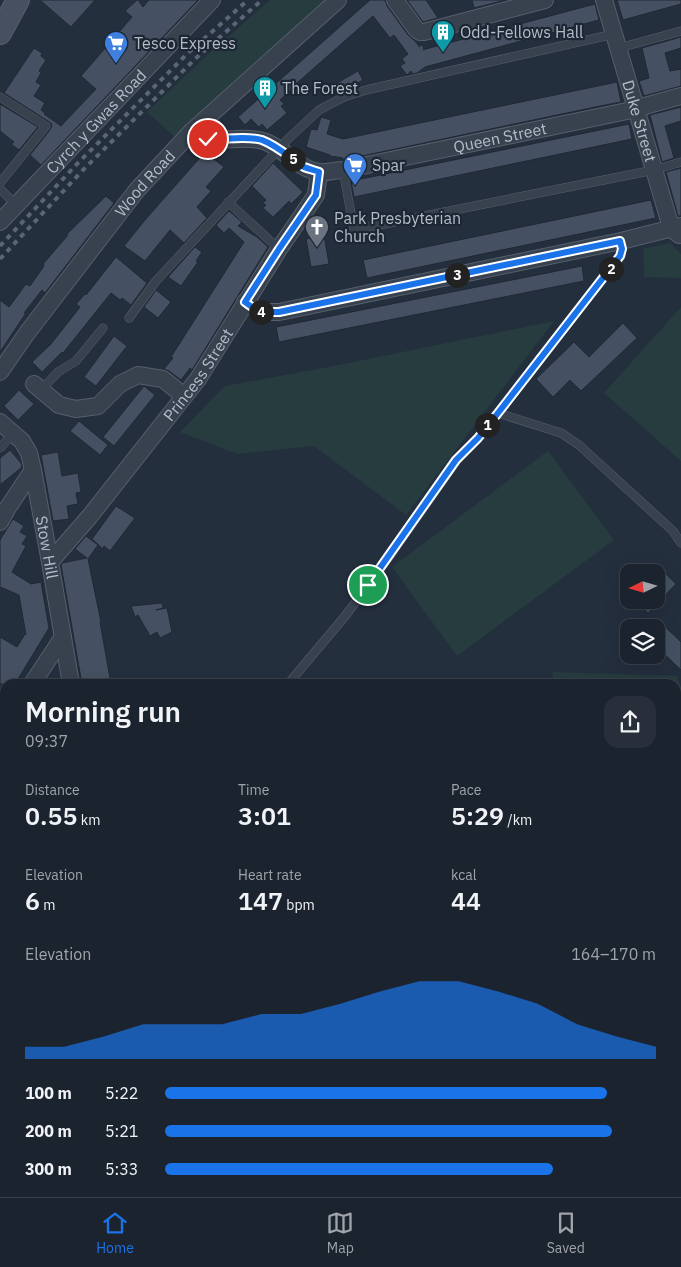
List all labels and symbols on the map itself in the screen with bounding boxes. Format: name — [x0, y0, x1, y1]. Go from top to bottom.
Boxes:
building icon: Odd-Fellows Hall — [430, 19, 456, 53]
place label: Odd-Fellows Hall — [460, 22, 583, 42]
supermarket icon: Tesco Express — [103, 30, 129, 64]
place label: Tesco Express — [134, 33, 236, 53]
street label: Cyrch y Gwas Road — [42, 65, 150, 178]
building icon: The Forest — [252, 75, 278, 109]
street label: Duke Street — [618, 77, 661, 164]
place label: The Forest — [282, 78, 358, 98]
pin — [187, 118, 229, 160]
street label: Queen Street — [452, 118, 548, 157]
street label: Wood Road — [110, 146, 179, 220]
pin: 5 — [280, 146, 306, 172]
supermarket icon: Spar — [342, 152, 368, 186]
place label: Spar — [372, 155, 405, 175]
place label: Park Presbyterian Church — [334, 208, 461, 246]
church icon: Park Presbyterian Church — [304, 214, 330, 248]
pin: 2 — [598, 256, 624, 282]
pin: 3 — [444, 262, 470, 288]
pin: 4 — [248, 300, 274, 324]
street label: Princess Street — [159, 325, 237, 425]
pin: 1 — [474, 412, 500, 438]
street label: Stow Hill — [32, 514, 63, 580]
pin — [347, 564, 389, 606]
north arrow — [620, 564, 665, 609]

